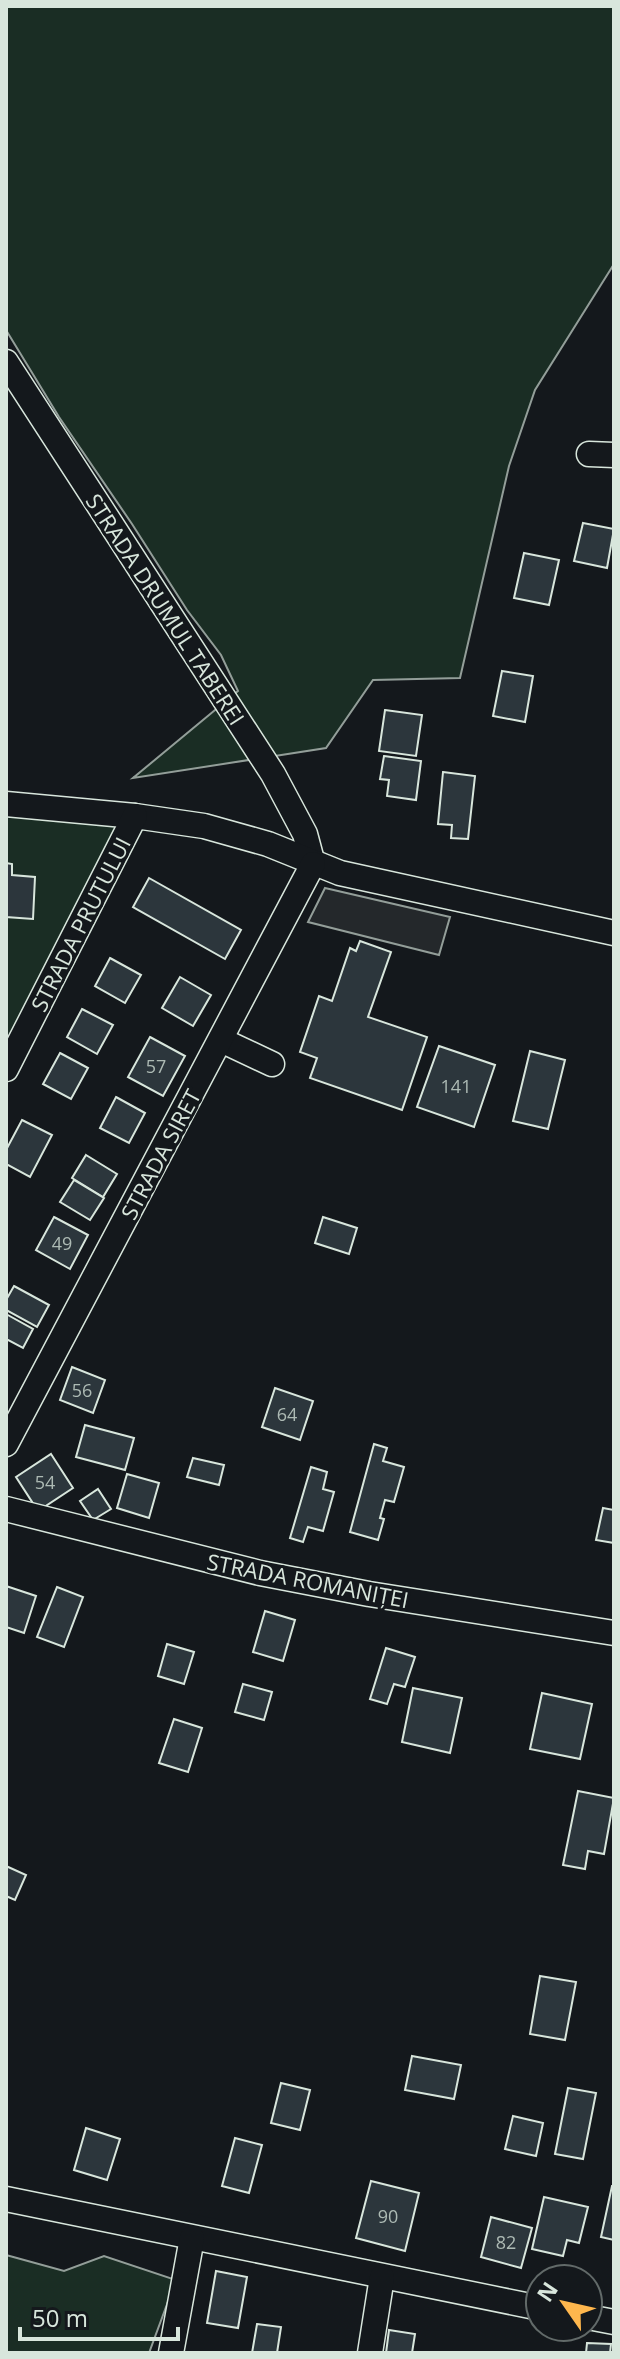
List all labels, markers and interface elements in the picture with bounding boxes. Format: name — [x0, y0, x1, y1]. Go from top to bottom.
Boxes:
street label: STRADA DRUMUL TABEREI — [80, 487, 252, 731]
street label: STRADA PRUTULUI — [23, 832, 137, 1016]
house number: 57 — [146, 1054, 166, 1078]
house number: 141 — [441, 1074, 471, 1098]
street label: STRADA SIRET — [113, 1084, 207, 1224]
house number: 49 — [52, 1231, 72, 1255]
house number: 56 — [72, 1378, 92, 1402]
house number: 64 — [277, 1402, 297, 1426]
house number: 54 — [35, 1470, 55, 1494]
street label: STRADA ROMANIȚEI — [205, 1546, 411, 1614]
house number: 90 — [378, 2204, 398, 2228]
house number: 82 — [496, 2230, 516, 2254]
north arrow — [524, 2263, 604, 2343]
text: N — [529, 2275, 564, 2307]
scale bar — [20, 2291, 178, 2341]
text: 50 m — [32, 2301, 88, 2334]

